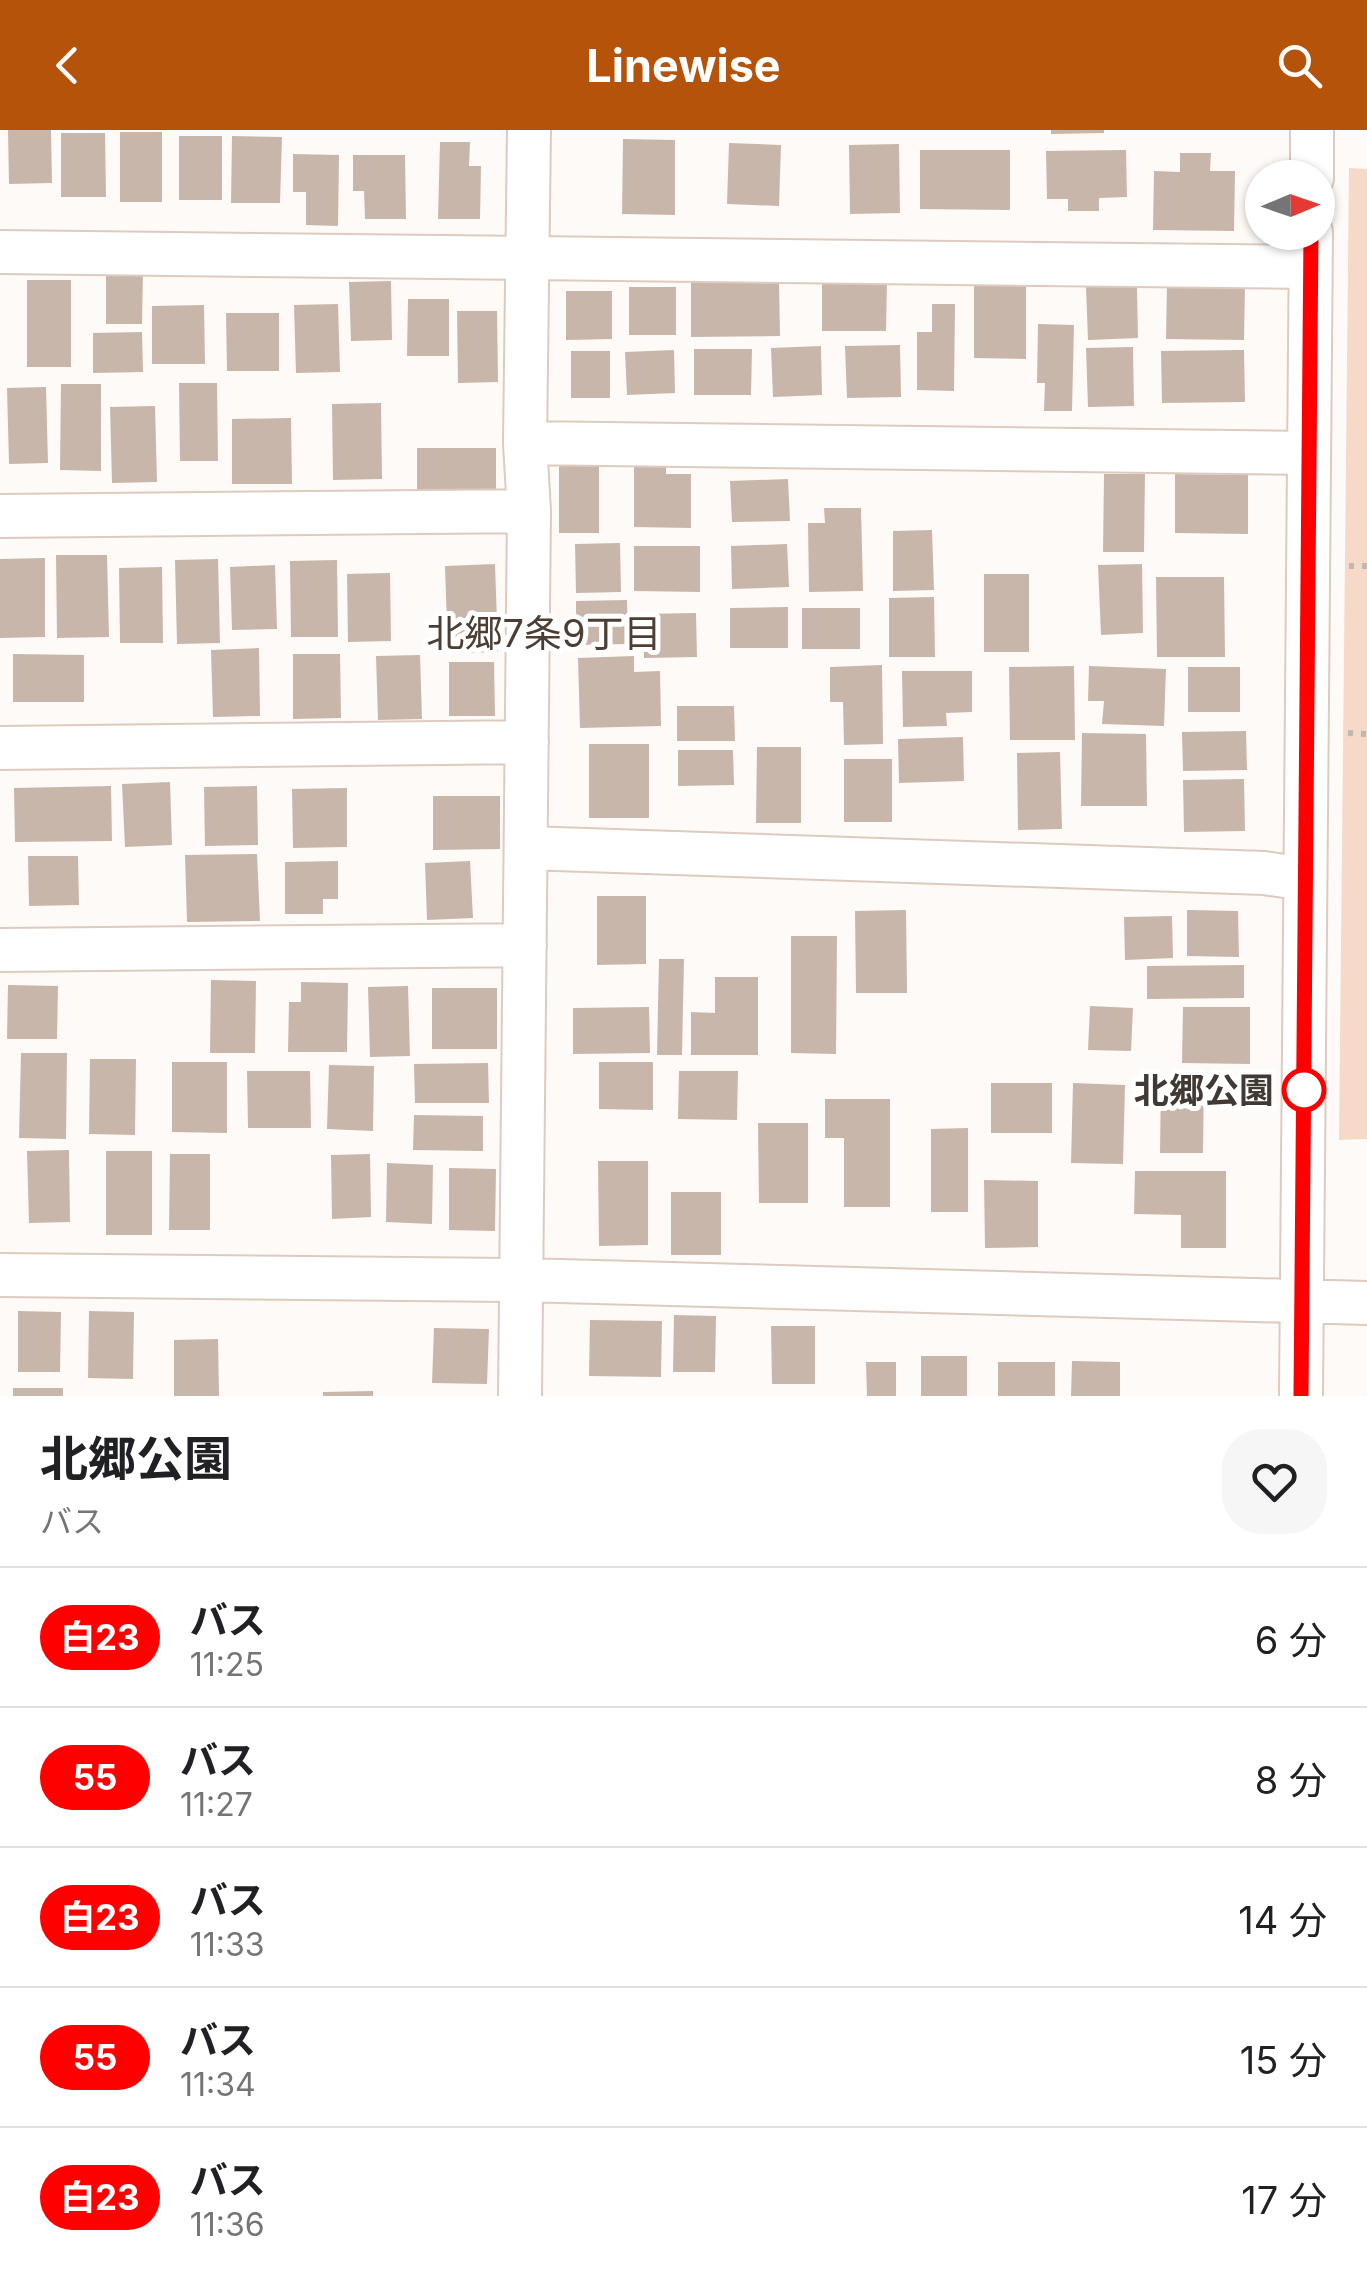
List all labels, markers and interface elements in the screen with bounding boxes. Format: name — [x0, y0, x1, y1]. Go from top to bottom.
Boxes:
icon: back — [40, 38, 95, 93]
text: Linewise — [586, 38, 781, 93]
icon: search — [1272, 38, 1327, 93]
north arrow — [1245, 160, 1335, 250]
map controls — [1245, 160, 1335, 250]
district label: 北郷7条9丁目 — [426, 610, 662, 656]
place label: 北郷公園 — [1134, 1069, 1274, 1111]
marker: 北郷公園 — [1283, 1069, 1325, 1111]
text: 北郷公園 — [40, 1429, 232, 1488]
button: heart — [1222, 1429, 1327, 1534]
text: バス — [40, 1502, 104, 1541]
text: バス — [190, 1597, 266, 1643]
text: 白23 — [60, 1616, 140, 1658]
text: 6 分 — [1255, 1617, 1327, 1663]
text: 11:25 — [190, 1645, 264, 1684]
text: バス — [180, 1737, 256, 1783]
text: 55 — [73, 1756, 117, 1798]
text: 8 分 — [1255, 1757, 1327, 1803]
text: 11:27 — [180, 1785, 253, 1824]
text: バス — [190, 1877, 266, 1923]
text: 白23 — [60, 1896, 140, 1938]
text: 14 分 — [1238, 1897, 1327, 1943]
text: 11:33 — [190, 1925, 264, 1964]
text: バス — [180, 2017, 256, 2063]
text: 55 — [73, 2036, 117, 2078]
text: 15 分 — [1240, 2037, 1327, 2083]
text: 11:34 — [180, 2065, 256, 2104]
text: バス — [190, 2157, 266, 2203]
text: 白23 — [60, 2176, 140, 2218]
text: 17 分 — [1241, 2177, 1327, 2223]
text: 11:36 — [190, 2205, 265, 2244]

